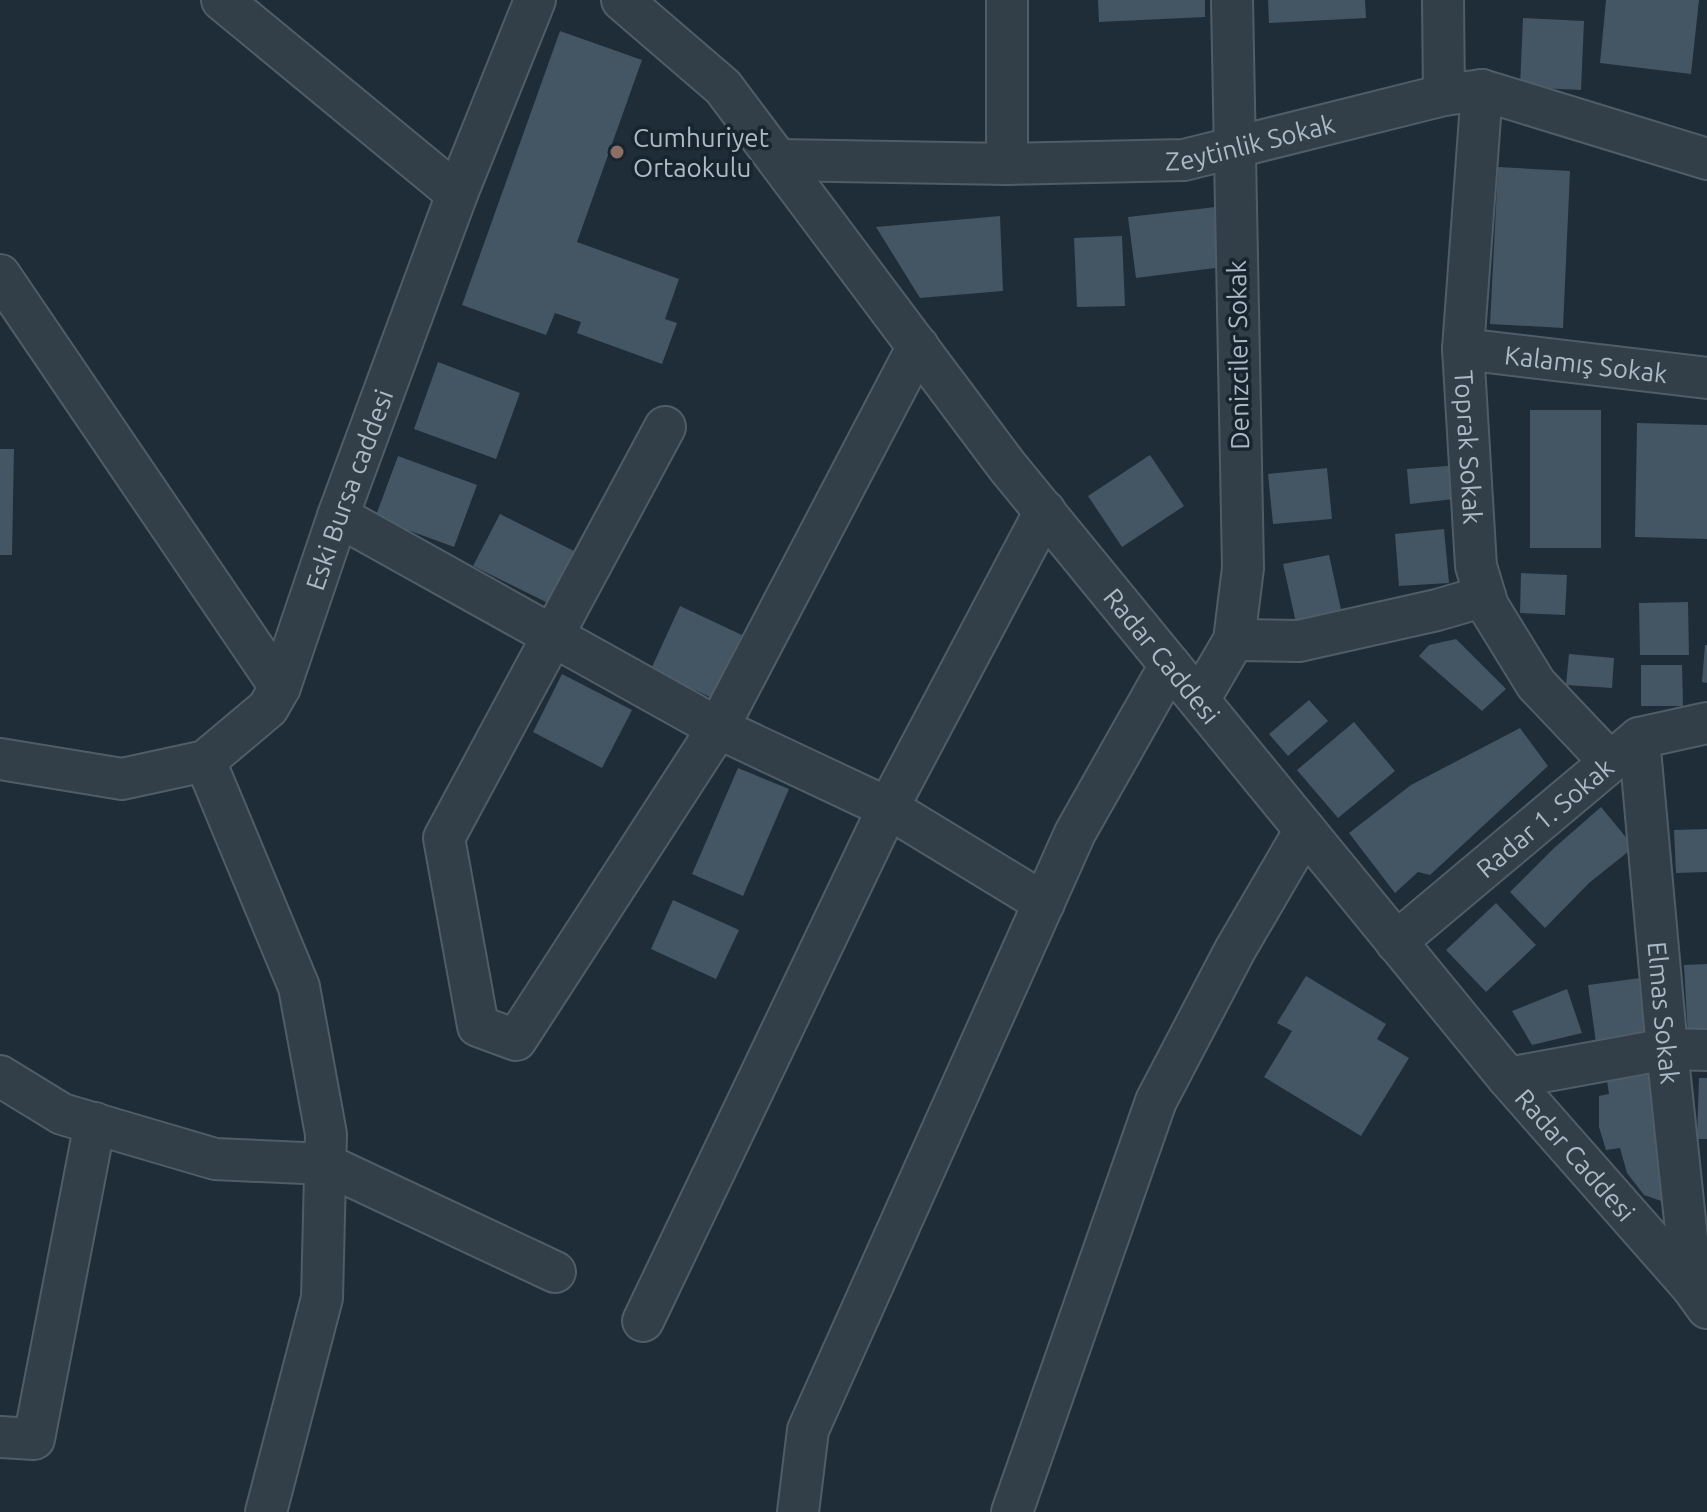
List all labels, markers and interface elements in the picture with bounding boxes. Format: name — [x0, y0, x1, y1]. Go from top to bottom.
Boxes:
street label: Zeytinlik Sokak — [1165, 108, 1338, 175]
place label: Cumhuriyet Ortaokulu — [633, 123, 769, 182]
marker: Cumhuriyet Ortaokulu — [608, 143, 626, 161]
street label: Denizciler Sokak — [1222, 260, 1254, 450]
street label: Kalamış Sokak — [1503, 340, 1669, 388]
street label: Toprak Sokak — [1450, 369, 1488, 525]
street label: Eski Bursa caddesi — [299, 385, 398, 594]
street label: Radar Caddesi — [1099, 582, 1226, 729]
street label: Radar 1. Sokak — [1470, 752, 1619, 883]
street label: Elmas Sokak — [1643, 940, 1685, 1086]
street label: Radar Caddesi — [1510, 1083, 1641, 1226]

